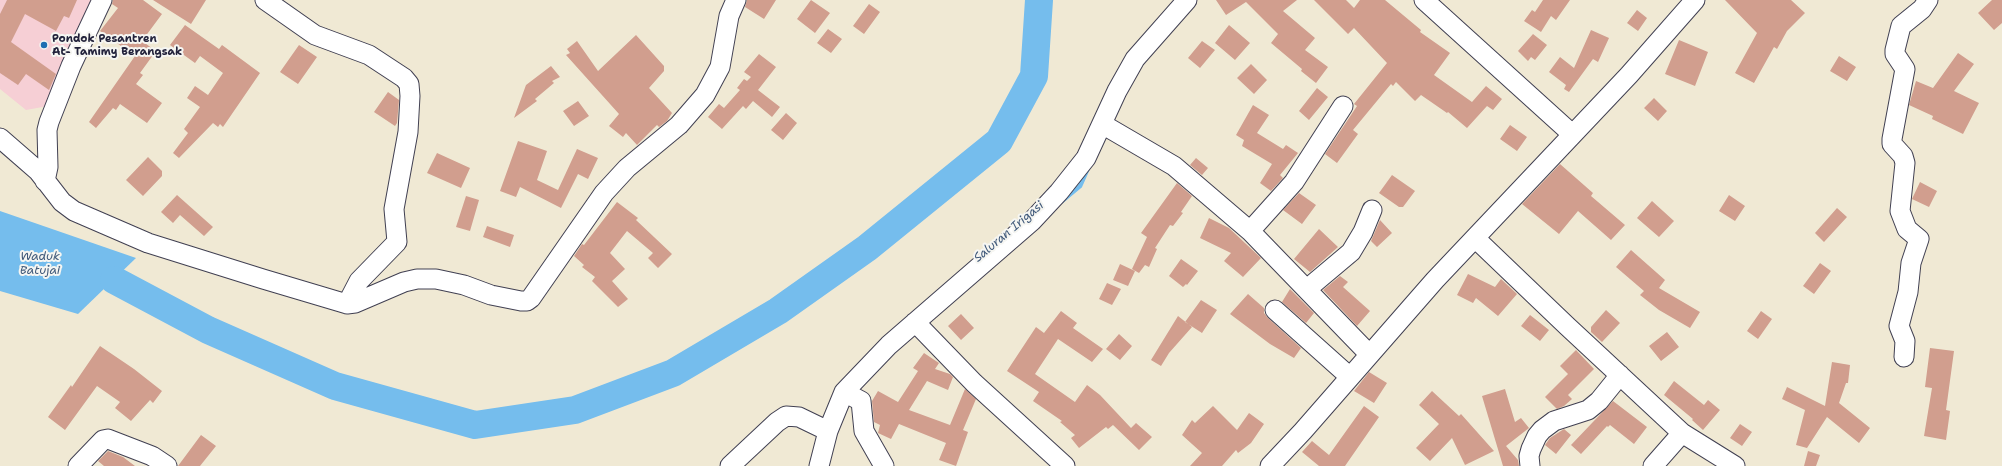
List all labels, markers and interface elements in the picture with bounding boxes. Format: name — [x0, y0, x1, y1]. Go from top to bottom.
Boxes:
place label: Pondok Pesantren At- Tamimy Berangsak — [52, 32, 182, 58]
marker: Pondok Pesantren At- Tamimy Berangsak — [39, 40, 49, 50]
water label: Saluran Irigasi — [971, 199, 1047, 265]
water label: Waduk Batujai — [20, 250, 60, 278]

